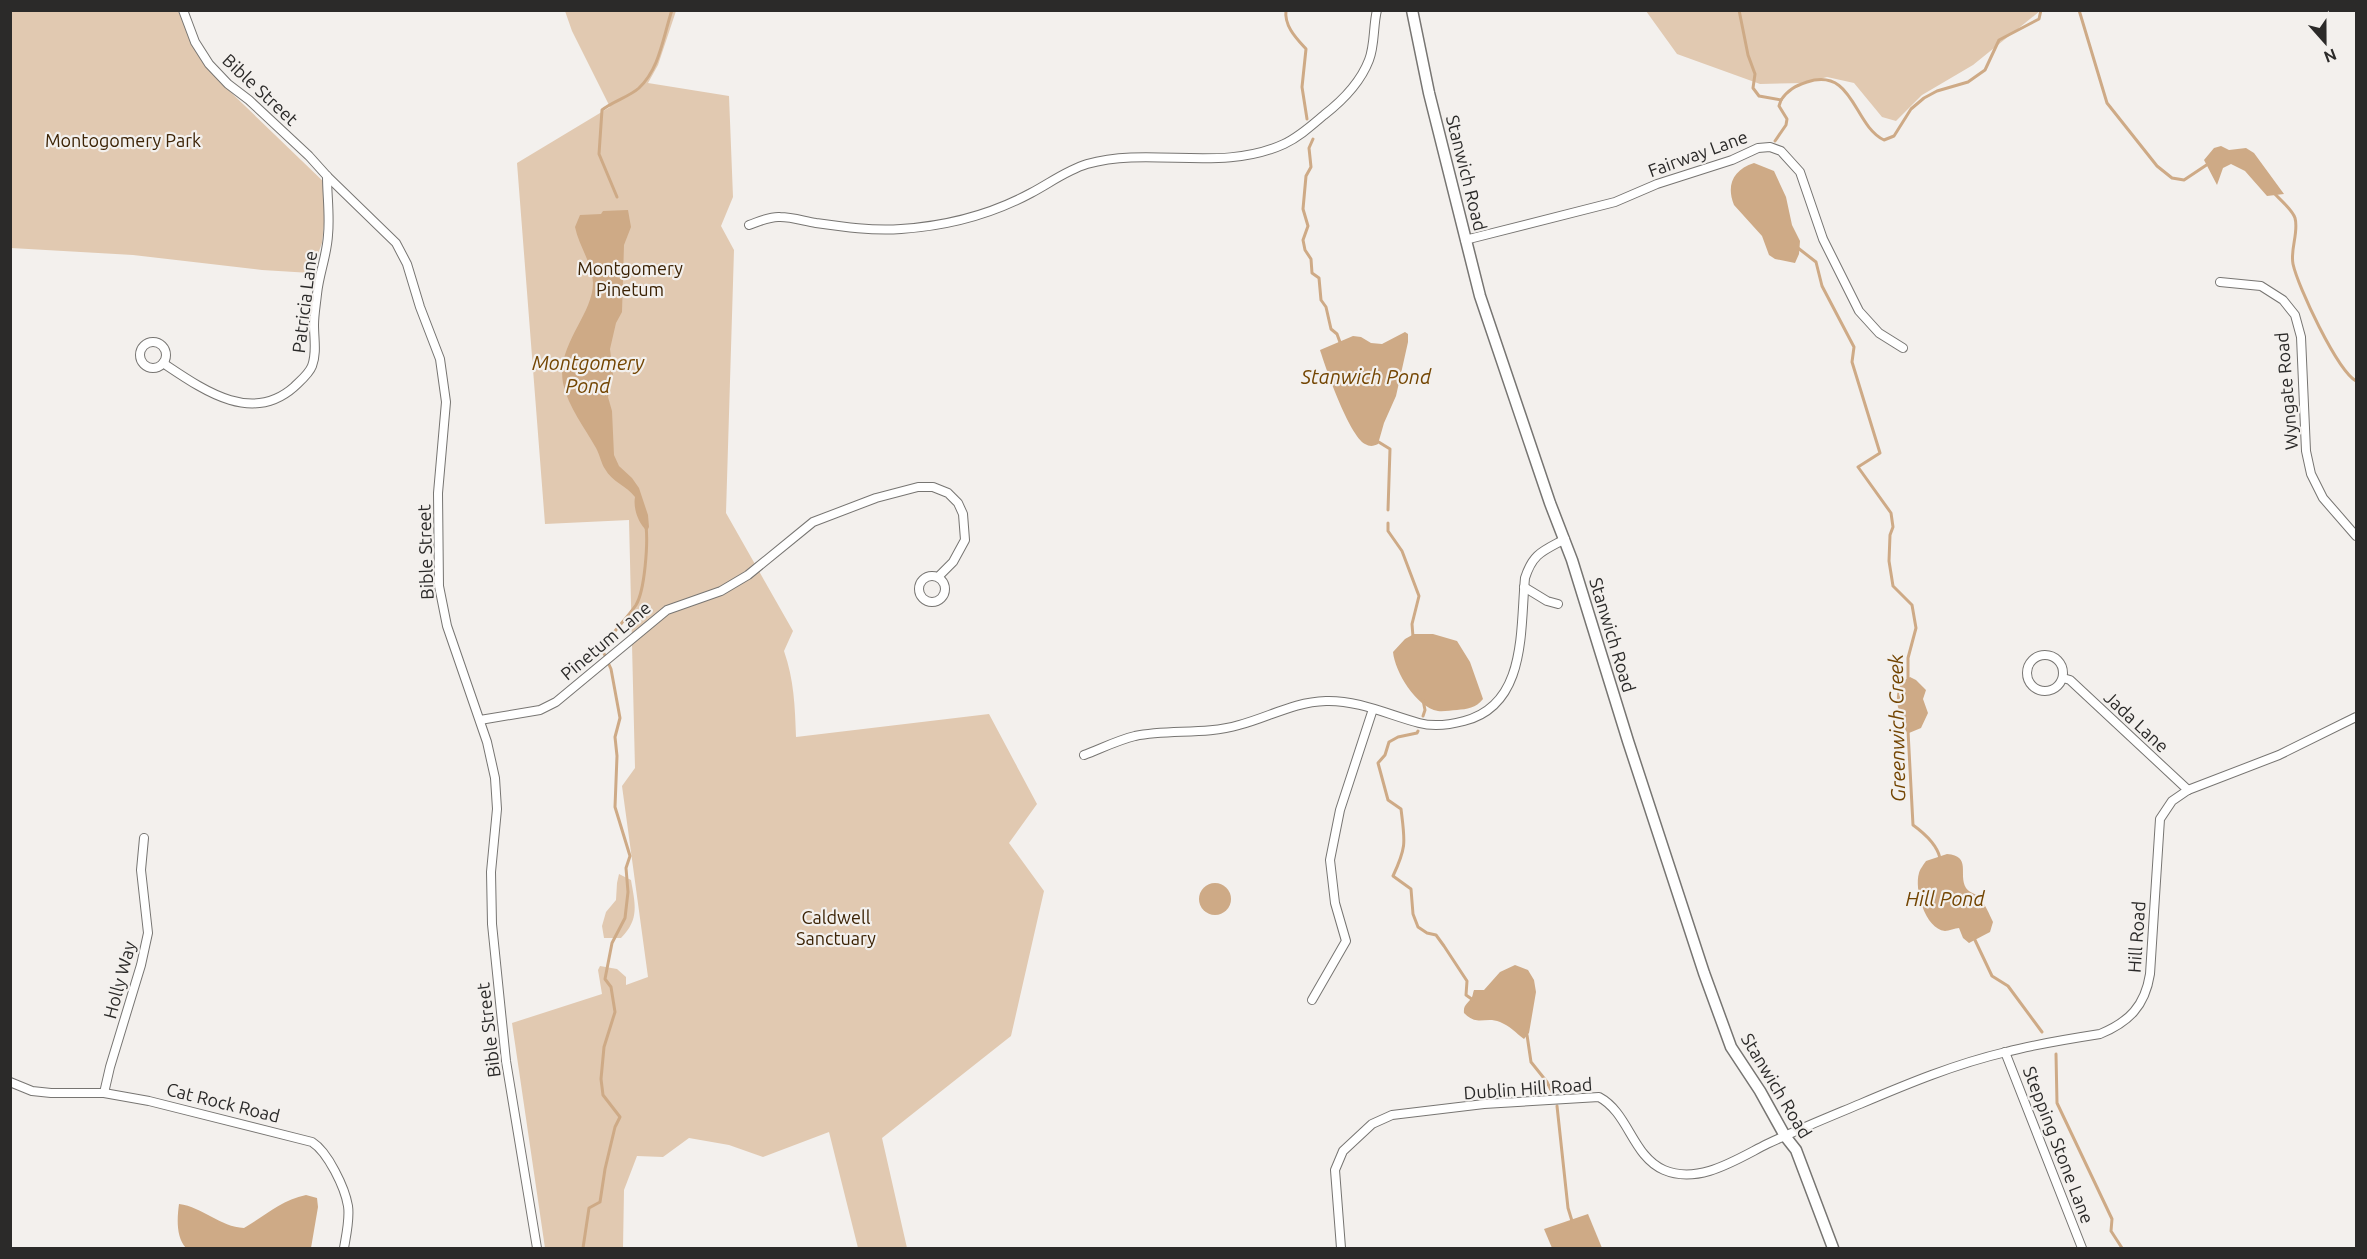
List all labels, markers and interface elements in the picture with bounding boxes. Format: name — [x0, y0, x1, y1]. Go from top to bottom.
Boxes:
north arrow — [2295, 12, 2355, 72]
text: N — [2322, 45, 2339, 67]
street label: Bible Street — [219, 49, 302, 129]
street label: Stanwich Road — [1443, 113, 1491, 233]
street label: Fairway Lane — [1645, 126, 1750, 180]
park label: Montogomery Park — [45, 130, 201, 150]
street label: Patricia Lane — [288, 250, 320, 354]
park label: Montgomery Pinetum — [577, 258, 683, 299]
street label: Wyngate Road — [2271, 332, 2301, 451]
water label: Montgomery Pond — [532, 351, 645, 397]
water label: Stanwich Pond — [1300, 365, 1432, 388]
street label: Bible Street — [413, 504, 437, 600]
street label: Stanwich Road — [1586, 575, 1640, 694]
street label: Pinetum Lane — [556, 597, 654, 684]
water label: Greenwich Creek — [1884, 653, 1909, 802]
street label: Jada Lane — [2100, 686, 2173, 756]
water label: Hill Pond — [1905, 887, 1985, 910]
street label: Hill Road — [2124, 900, 2148, 974]
park label: Caldwell Sanctuary — [796, 907, 876, 948]
street label: Holly Way — [99, 938, 139, 1021]
street label: Bible Street — [472, 982, 504, 1079]
street label: Stanwich Road — [1738, 1030, 1816, 1141]
street label: Stepping Stone Lane — [2020, 1063, 2098, 1226]
street label: Dublin Hill Road — [1463, 1074, 1593, 1102]
street label: Cat Rock Road — [164, 1078, 282, 1126]

